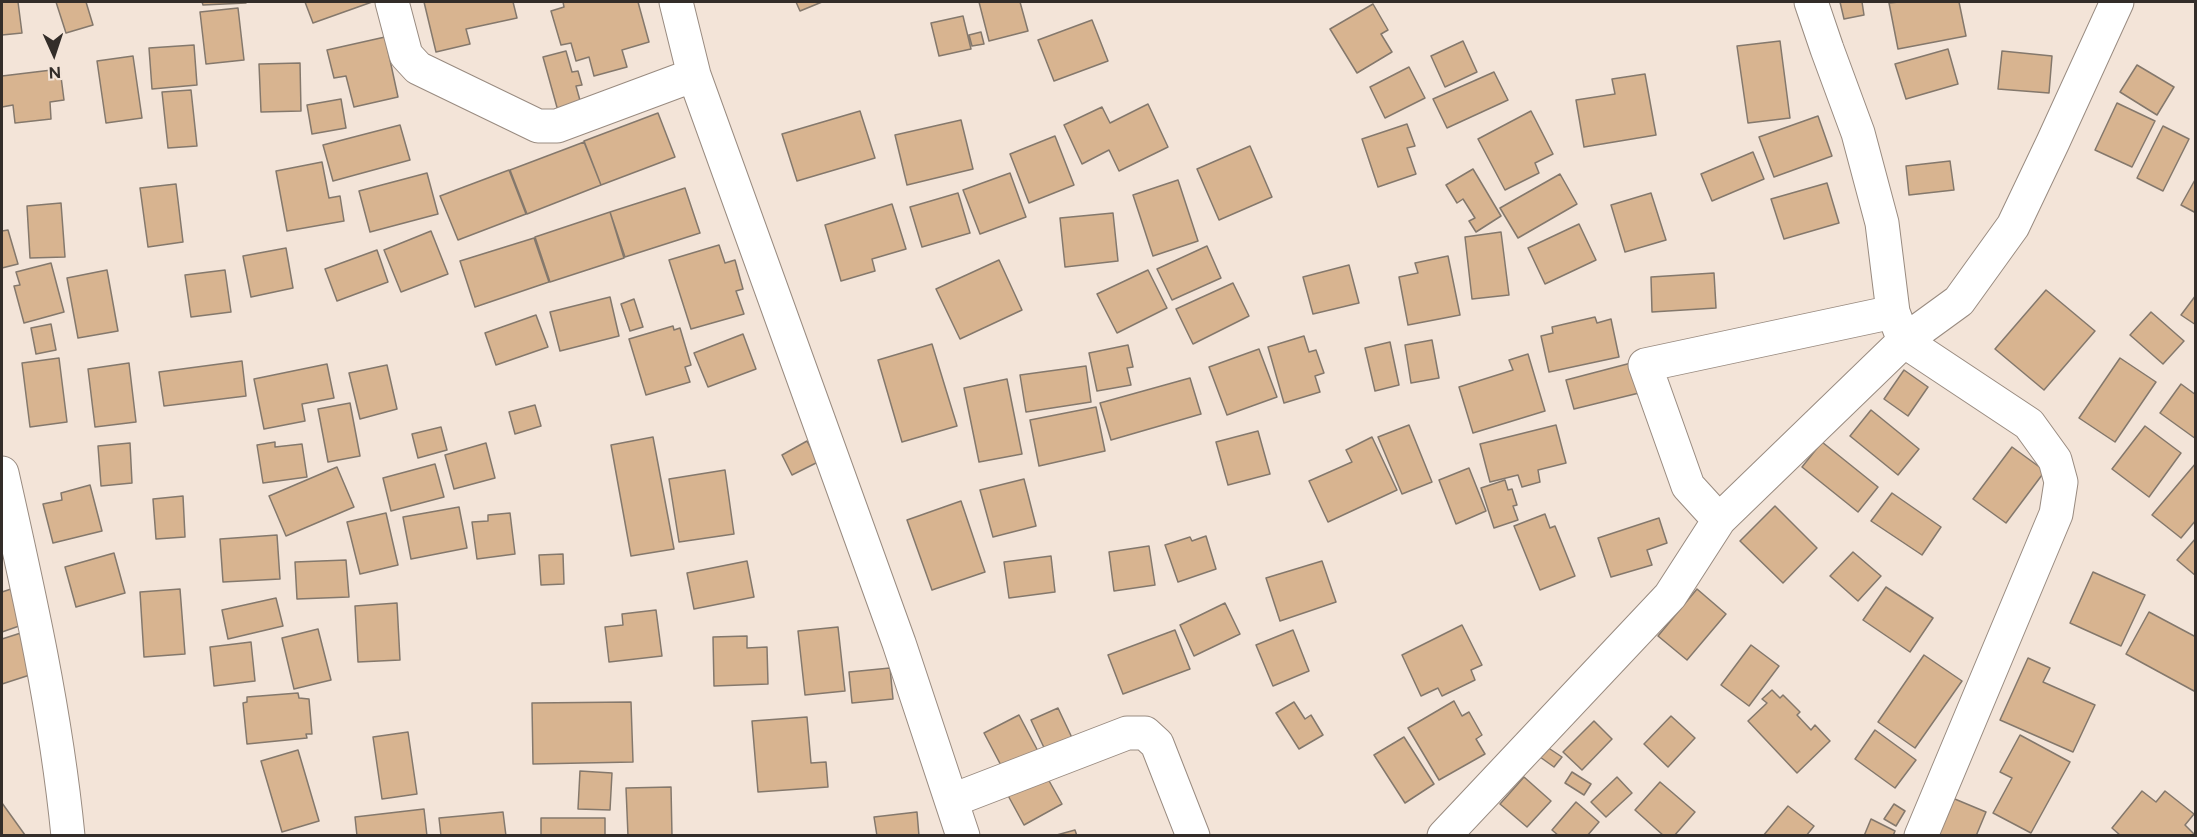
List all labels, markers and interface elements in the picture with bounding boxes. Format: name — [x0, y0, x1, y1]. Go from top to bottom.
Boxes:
north arrow — [24, 24, 84, 84]
text: N — [48, 63, 62, 82]

